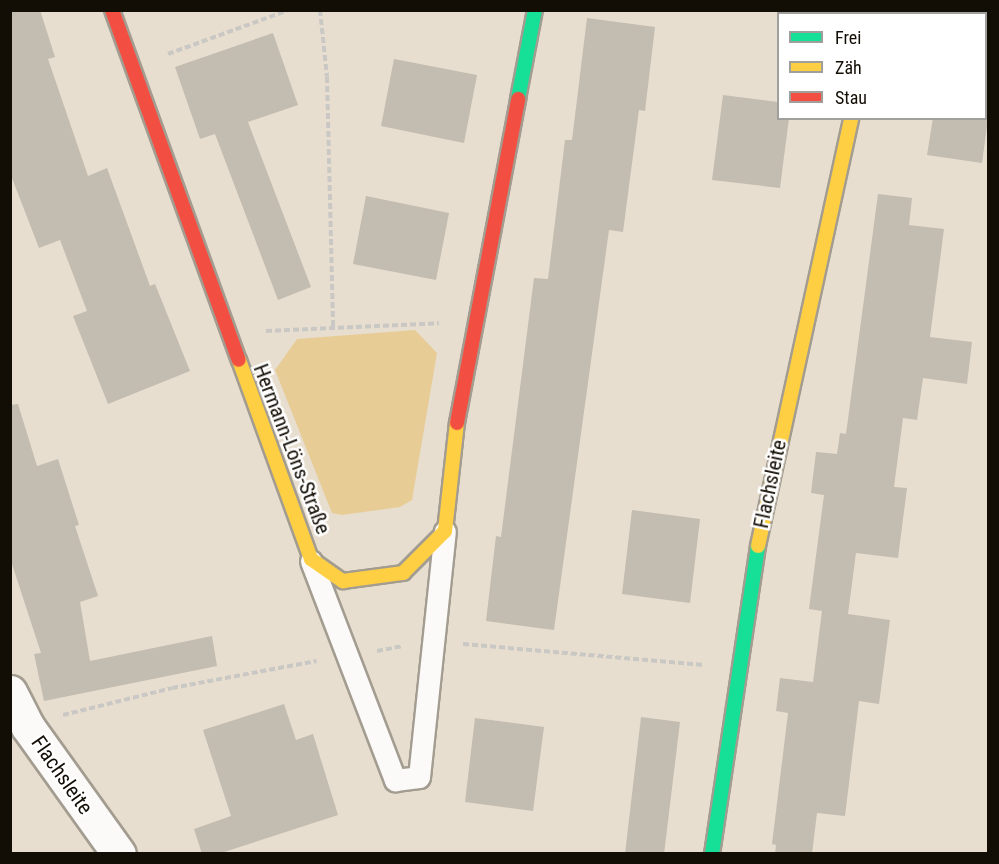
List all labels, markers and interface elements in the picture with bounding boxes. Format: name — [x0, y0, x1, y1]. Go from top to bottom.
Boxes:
legend — [777, 12, 987, 120]
text: Frei — [835, 27, 861, 48]
text: Zäh — [835, 57, 862, 78]
text: Stau — [835, 87, 867, 108]
street label: Hermann-Löns-Straße — [248, 360, 336, 538]
street label: Flachsleite — [748, 437, 792, 531]
street label: Flachsleite — [26, 731, 98, 819]

